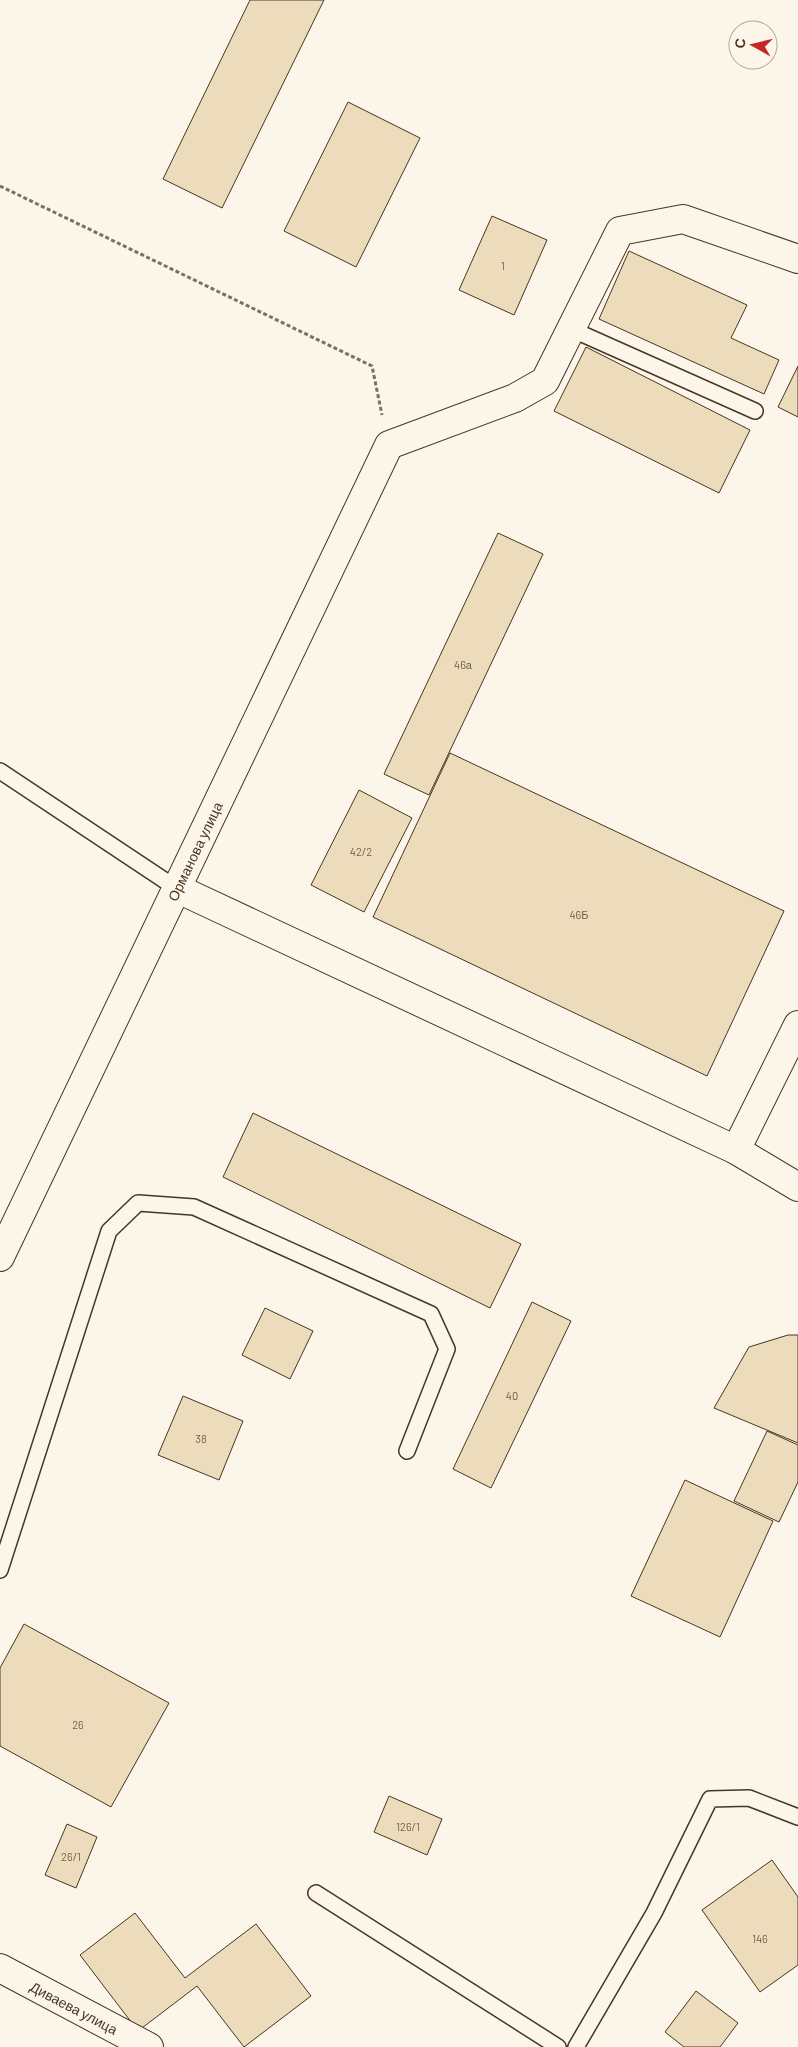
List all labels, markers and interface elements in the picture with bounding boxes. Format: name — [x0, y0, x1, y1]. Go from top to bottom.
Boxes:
north arrow — [728, 20, 778, 70]
text: С — [731, 37, 749, 49]
house number: 1 — [501, 259, 505, 272]
house number: 46а — [454, 658, 473, 671]
street label: Орманова улица — [163, 799, 226, 904]
house number: 42/2 — [350, 845, 372, 858]
house number: 46Б — [570, 908, 588, 921]
house number: 40 — [506, 1389, 518, 1402]
house number: 38 — [195, 1432, 207, 1445]
house number: 26 — [72, 1718, 84, 1731]
house number: 126/1 — [396, 1820, 420, 1833]
house number: 26/1 — [61, 1850, 81, 1863]
house number: 146 — [752, 1932, 768, 1945]
street label: Диваева улица — [28, 1977, 121, 2038]

